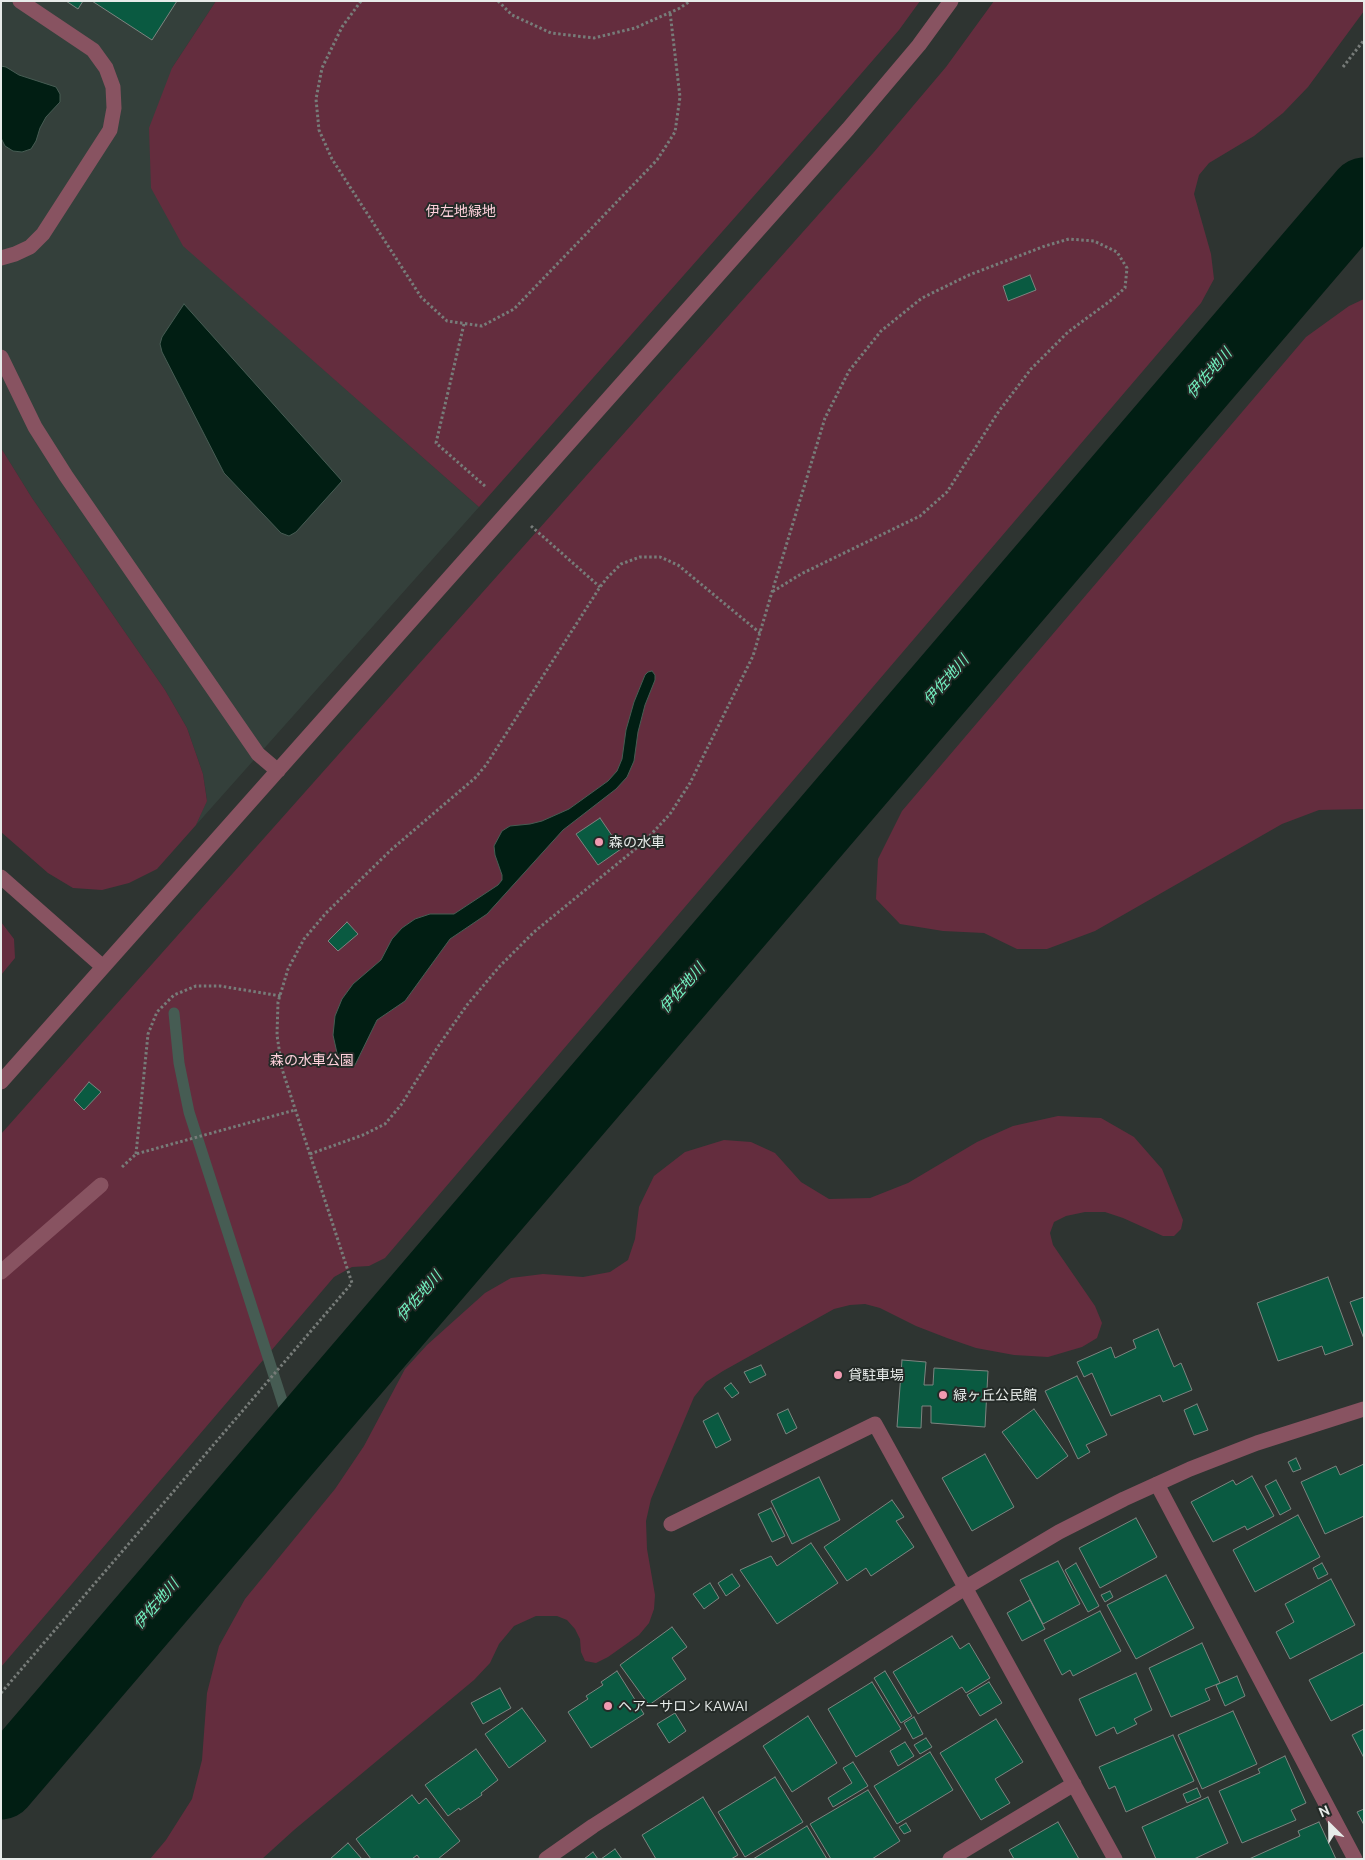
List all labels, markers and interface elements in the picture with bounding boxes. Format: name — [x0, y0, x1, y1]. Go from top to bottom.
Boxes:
park label: 伊左地緑地 — [426, 203, 496, 219]
water label: 伊佐地川 — [1183, 344, 1235, 402]
water label: 伊佐地川 — [920, 651, 972, 709]
place label: 森の水車 — [609, 834, 665, 850]
marker: 森の水車 — [593, 836, 605, 848]
water label: 伊佐地川 — [656, 959, 708, 1017]
park label: 森の水車公園 — [270, 1052, 354, 1068]
water label: 伊佐地川 — [393, 1267, 445, 1325]
place label: 貸駐車場 — [848, 1367, 904, 1383]
marker: 貸駐車場 — [832, 1369, 844, 1381]
place label: 緑ヶ丘公民館 — [953, 1387, 1037, 1403]
marker: 緑ヶ丘公民館 — [937, 1389, 949, 1401]
water label: 伊佐地川 — [130, 1575, 182, 1633]
place label: ヘアーサロン KAWAI — [618, 1698, 748, 1714]
marker: ヘアーサロン KAWAI — [602, 1700, 614, 1712]
north arrow — [1305, 1800, 1355, 1850]
text: N — [1316, 1802, 1332, 1821]

